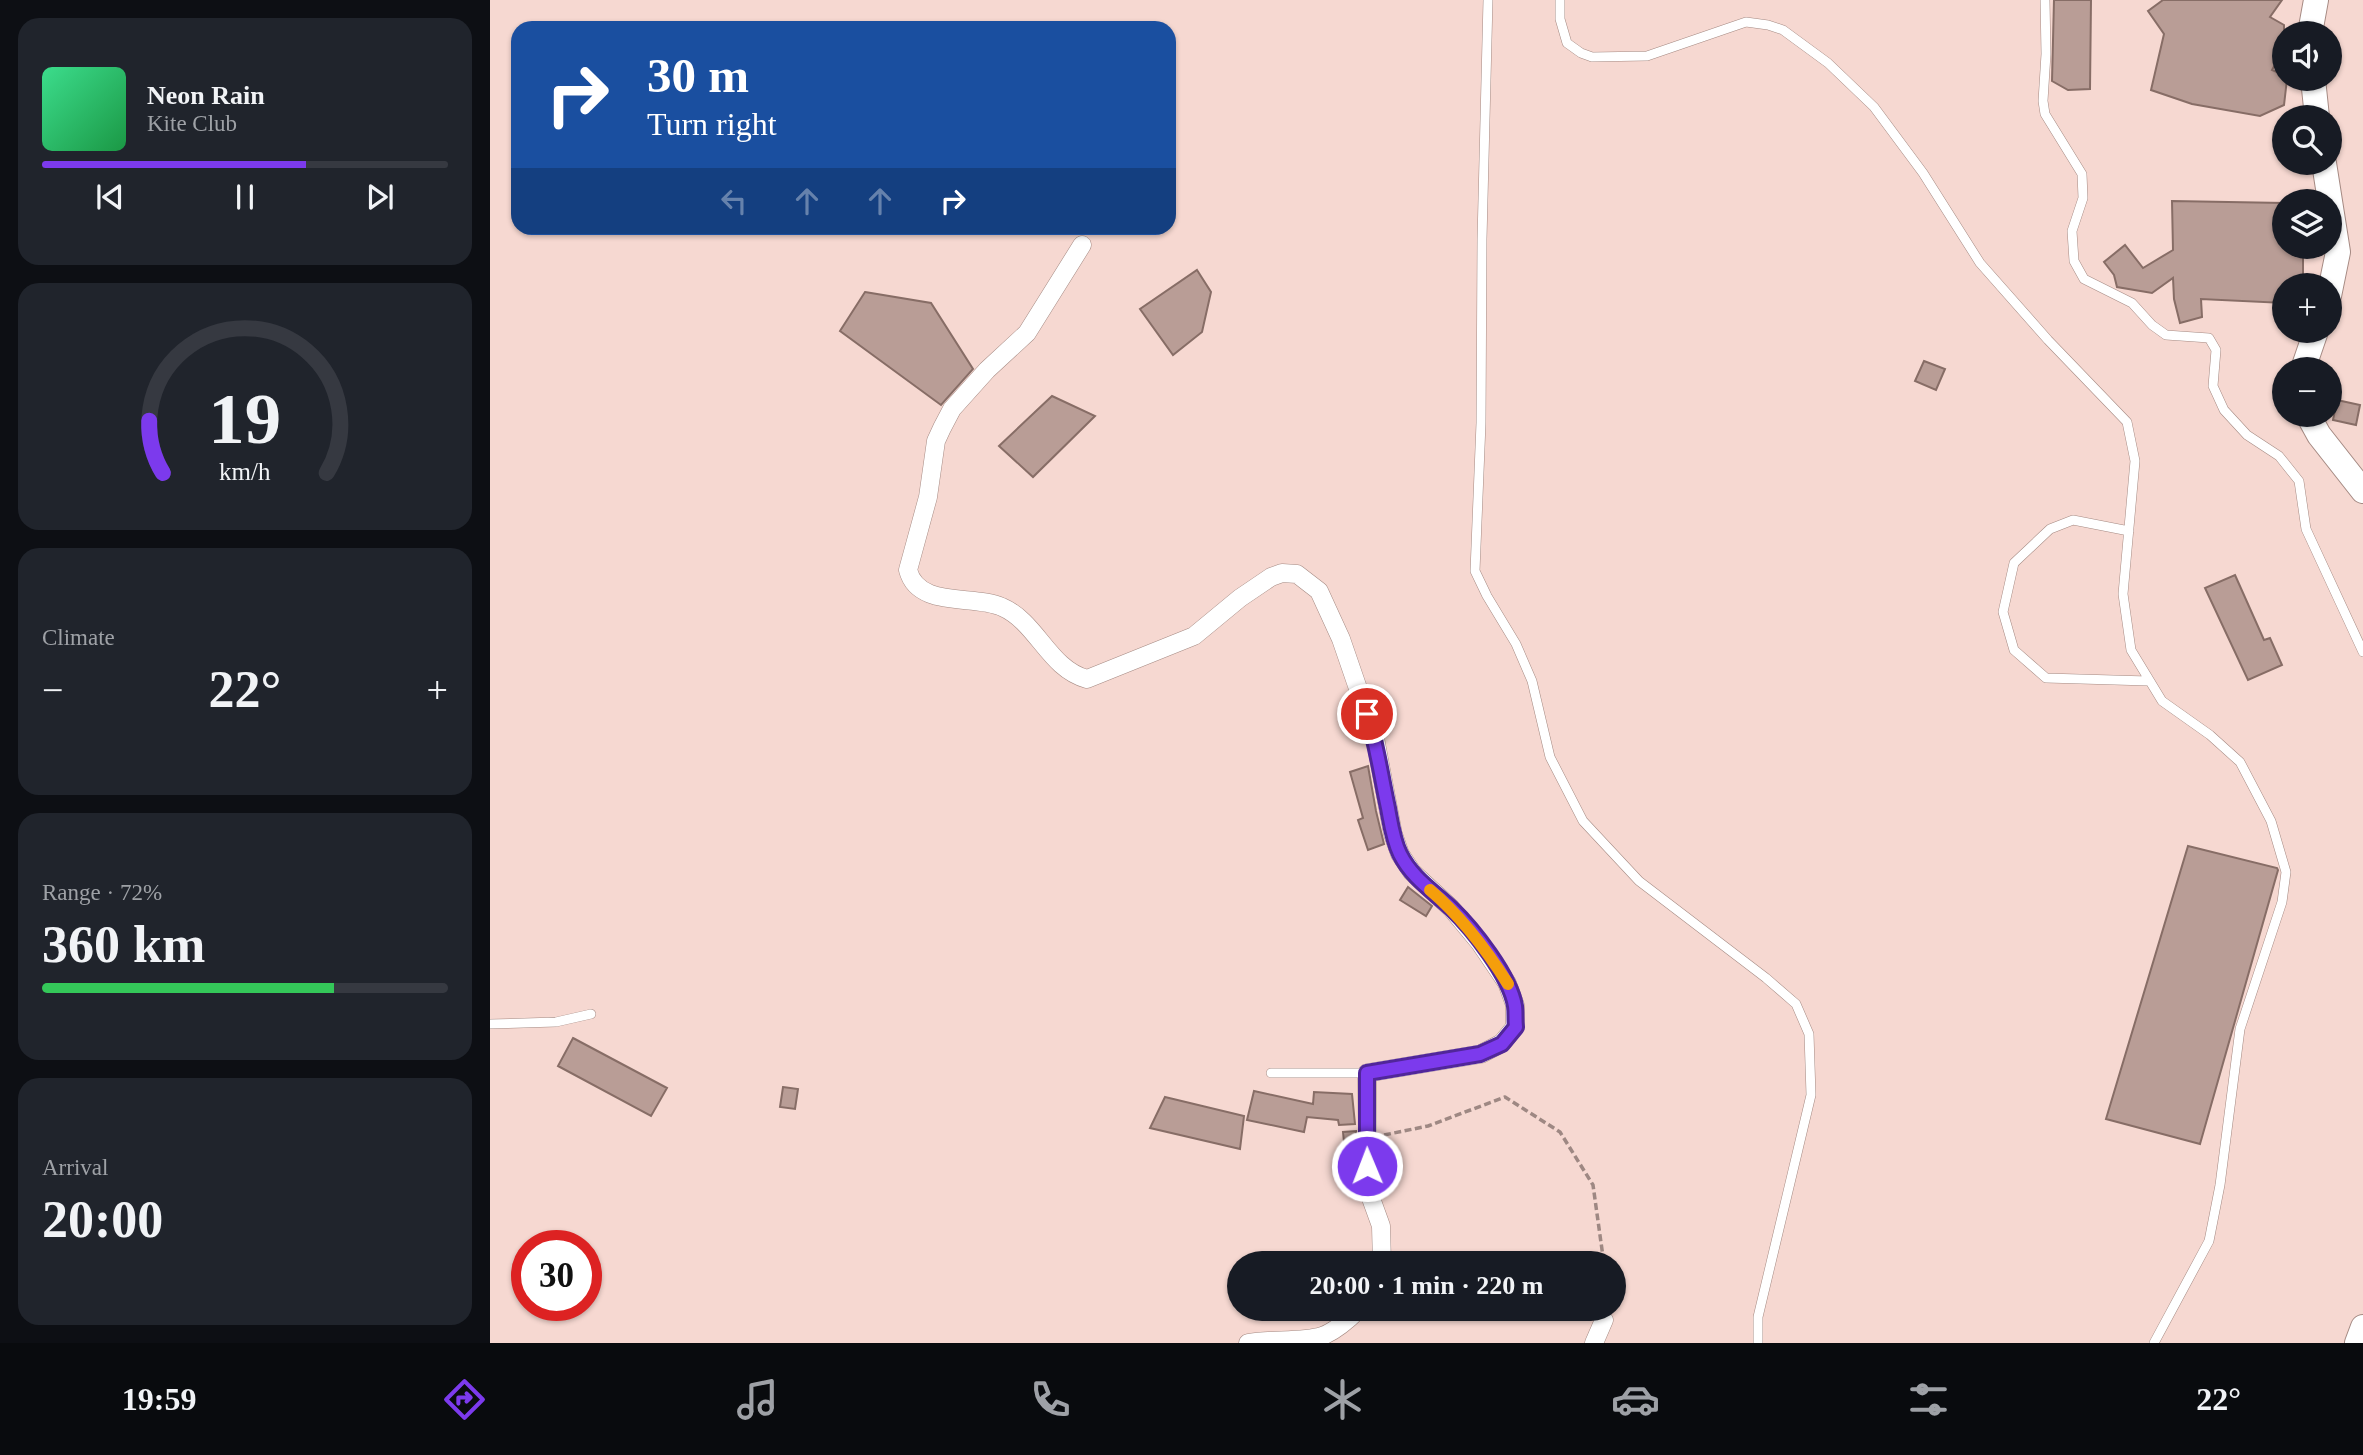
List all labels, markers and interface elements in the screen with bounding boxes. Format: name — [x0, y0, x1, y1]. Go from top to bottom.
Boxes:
map controls — [2272, 21, 2342, 427]
button: sound — [2272, 21, 2342, 91]
text: 30 m — [647, 48, 749, 103]
icon: right — [532, 49, 623, 140]
text: Neon Rain — [147, 81, 265, 110]
button: search — [2272, 105, 2342, 175]
text: Turn right — [647, 106, 777, 142]
text: Kite Club — [147, 111, 237, 136]
icon: previous — [91, 178, 129, 216]
icon: pause — [226, 178, 264, 216]
icon: next — [361, 178, 399, 216]
icon: left — [715, 182, 753, 220]
icon: ahead — [788, 182, 826, 220]
icon: ahead — [861, 182, 899, 220]
icon: right — [934, 182, 972, 220]
button: layers — [2272, 189, 2342, 259]
button: + — [2272, 273, 2342, 343]
button: − — [2272, 357, 2342, 427]
text: 19 — [209, 378, 281, 459]
text: km/h — [219, 457, 271, 484]
text: Climate — [42, 625, 115, 650]
text: 22° — [209, 661, 281, 718]
text: − — [42, 669, 63, 711]
text: + — [427, 669, 448, 711]
pin — [1337, 684, 1397, 744]
icon: arrive — [1348, 695, 1386, 733]
text: Range · 72% — [42, 880, 162, 905]
text: 360 km — [42, 916, 205, 973]
position arrow — [1330, 1129, 1404, 1203]
text: Arrival — [42, 1155, 108, 1180]
text: 20:00 — [42, 1191, 163, 1248]
speed limit sign: 30 — [511, 1230, 602, 1321]
text: 20:00 · 1 min · 220 m — [1310, 1271, 1544, 1300]
icon: directions — [440, 1375, 489, 1424]
icon: music — [733, 1375, 782, 1424]
icon: phone — [1026, 1375, 1075, 1424]
icon: climate — [1318, 1375, 1367, 1424]
icon: car — [1611, 1375, 1660, 1424]
icon: filters — [1904, 1375, 1953, 1424]
text: 19:59 — [122, 1381, 197, 1417]
text: 22° — [2196, 1381, 2241, 1417]

